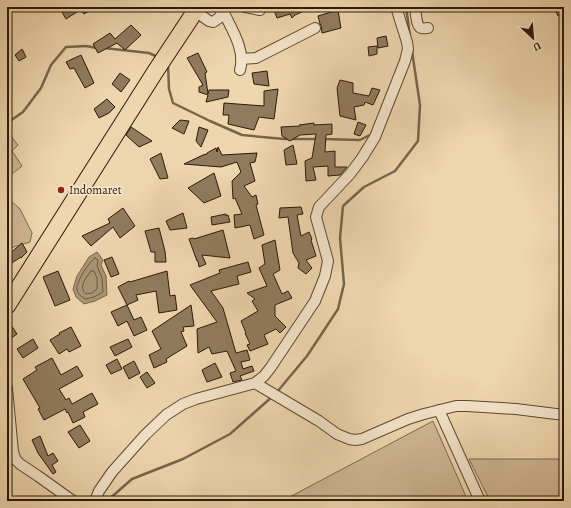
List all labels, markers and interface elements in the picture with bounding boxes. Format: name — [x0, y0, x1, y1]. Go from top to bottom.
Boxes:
north arrow — [513, 18, 553, 58]
text: U — [530, 38, 544, 55]
place label: Indomaret — [69, 182, 122, 198]
marker: Indomaret — [56, 185, 66, 195]

